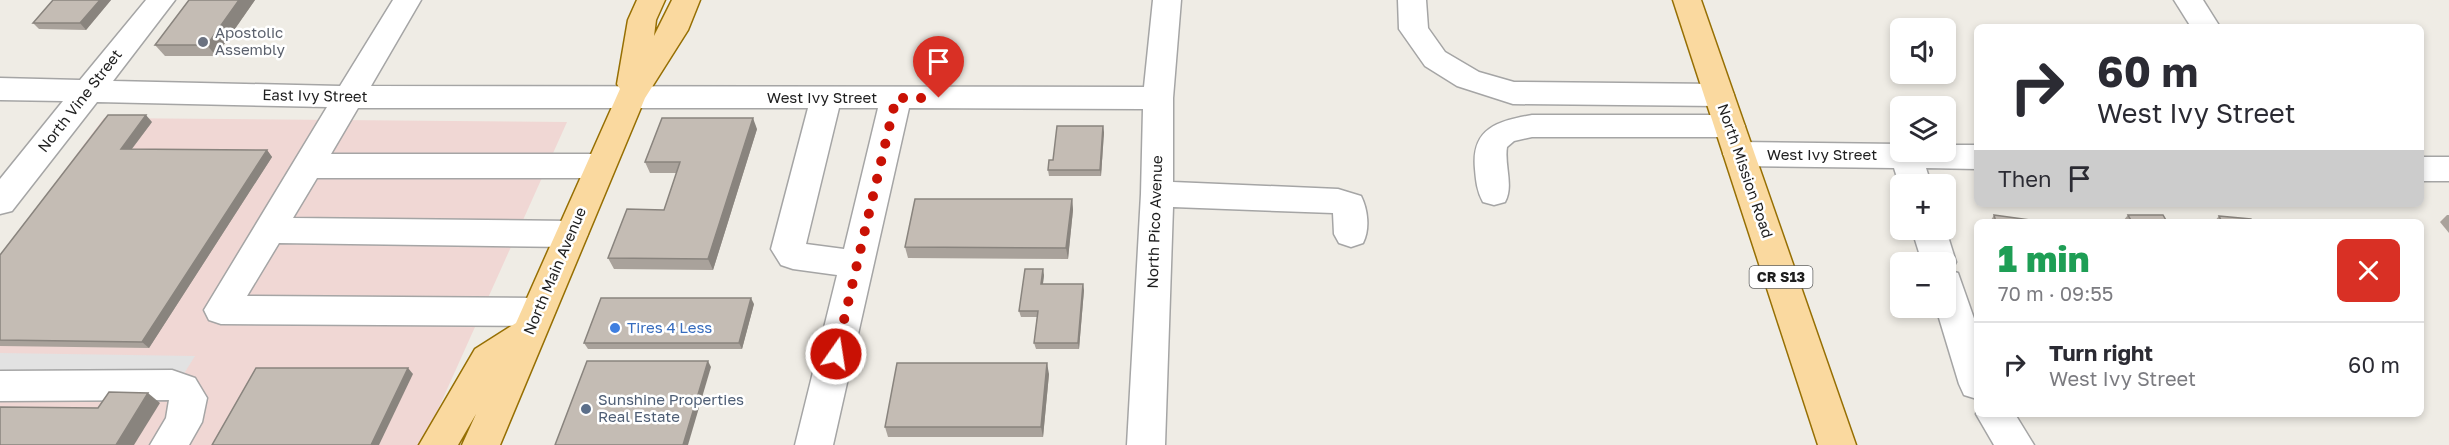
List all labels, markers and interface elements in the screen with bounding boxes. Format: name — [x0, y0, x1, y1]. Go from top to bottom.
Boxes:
map controls — [1890, 18, 1956, 318]
button: sound — [1890, 18, 1956, 84]
place label: Apostolic Assembly — [215, 23, 286, 58]
marker: Apostolic Assembly — [196, 35, 210, 49]
pin — [913, 36, 964, 98]
street label: North Vine Street — [33, 45, 125, 155]
icon: arrive — [922, 45, 955, 78]
text: 60 m — [2097, 46, 2198, 96]
icon: right — [1998, 48, 2076, 126]
street label: East Ivy Street — [262, 85, 368, 105]
street label: West Ivy Street — [767, 88, 877, 106]
button: layers — [1890, 96, 1956, 162]
text: West Ivy Street — [2097, 97, 2296, 129]
street label: North Mission Road — [1714, 101, 1777, 240]
street label: West Ivy Street — [1767, 145, 1877, 163]
street label: North Pico Avenue — [1143, 155, 1165, 289]
icon: arrive — [2063, 162, 2096, 195]
text: Then — [1998, 165, 2051, 192]
button: + — [1890, 174, 1956, 240]
street label: North Main Avenue — [519, 204, 589, 337]
text: 1 min — [1998, 237, 2089, 280]
button: close — [2337, 239, 2400, 302]
button: − — [1890, 252, 1956, 318]
road number: CR S13 — [1750, 266, 1812, 288]
text: 70 m · 09:55 — [1998, 281, 2113, 305]
place label: Tires 4 Less — [627, 318, 712, 336]
marker: Tires 4 Less — [608, 321, 622, 335]
position arrow — [804, 322, 868, 386]
text: Turn right — [2049, 339, 2153, 366]
icon: right — [1998, 348, 2031, 381]
text: 60 m — [2348, 351, 2400, 378]
text: West Ivy Street — [2049, 366, 2196, 390]
place label: Sunshine Properties Real Estate — [598, 390, 744, 425]
marker: Sunshine Properties Real Estate — [579, 402, 593, 416]

